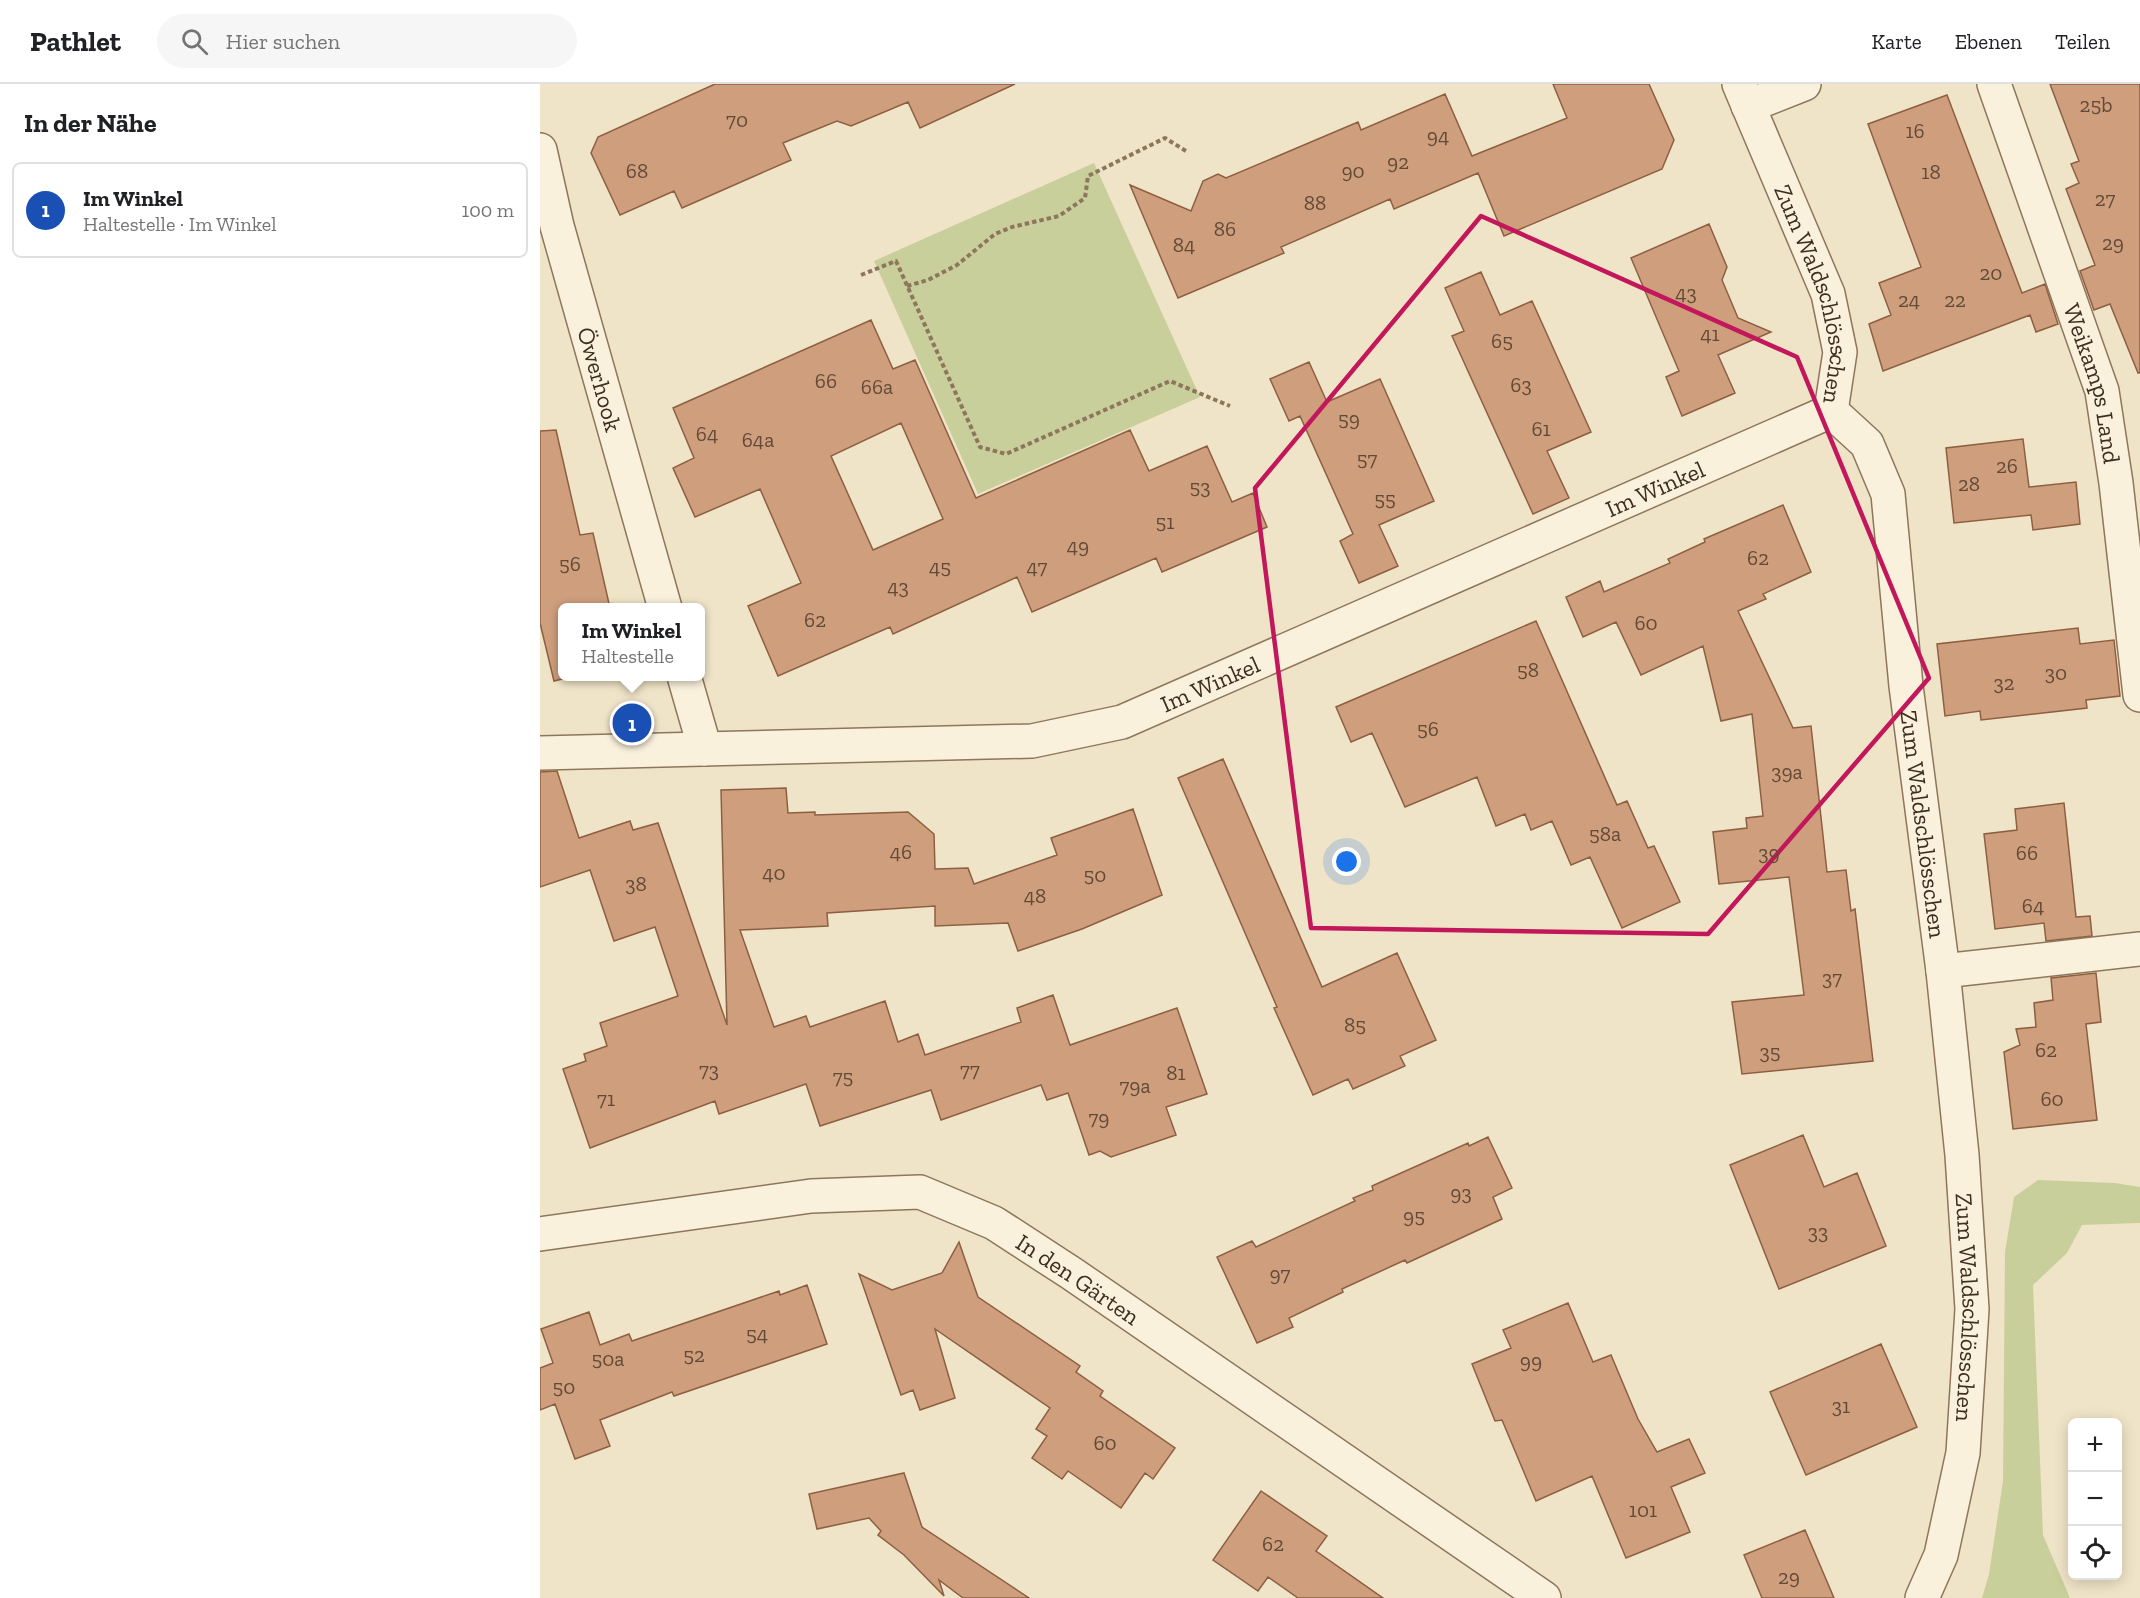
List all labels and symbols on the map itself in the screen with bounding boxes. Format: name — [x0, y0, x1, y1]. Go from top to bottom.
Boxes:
house number: 25b — [2080, 92, 2112, 117]
house number: 70 — [726, 107, 748, 132]
house number: 16 — [1905, 118, 1925, 143]
house number: 94 — [1427, 123, 1449, 148]
house number: 92 — [1387, 149, 1409, 174]
house number: 68 — [626, 158, 648, 183]
house number: 90 — [1341, 158, 1365, 183]
house number: 18 — [1921, 159, 1941, 184]
street label: Zum Waldschlösschen — [1769, 180, 1855, 406]
house number: 27 — [2095, 186, 2115, 211]
house number: 88 — [1304, 190, 1326, 215]
house number: 86 — [1214, 216, 1236, 241]
house number: 29 — [2102, 230, 2124, 255]
house number: 84 — [1173, 232, 1195, 257]
house number: 20 — [1980, 260, 2002, 285]
house number: 43 — [1675, 280, 1697, 305]
house number: 24 — [1898, 287, 1920, 312]
house number: 22 — [1944, 287, 1966, 312]
street label: Weikamps Land — [2058, 299, 2127, 465]
house number: 41 — [1700, 321, 1720, 346]
street label: Öwerhook — [572, 324, 629, 435]
house number: 65 — [1491, 328, 1513, 353]
house number: 66 — [815, 368, 837, 393]
house number: 63 — [1510, 372, 1532, 397]
house number: 66a — [861, 374, 893, 399]
house number: 59 — [1338, 406, 1360, 431]
house number: 61 — [1531, 416, 1551, 441]
house number: 64 — [696, 421, 718, 446]
house number: 64a — [742, 427, 774, 452]
house number: 57 — [1357, 446, 1377, 471]
house number: 26 — [1996, 453, 2018, 478]
street label: Im Winkel — [1601, 454, 1709, 523]
house number: 28 — [1958, 471, 1980, 496]
house number: 53 — [1189, 474, 1211, 499]
house number: 55 — [1374, 486, 1396, 511]
house number: 51 — [1156, 509, 1174, 534]
house number: 49 — [1067, 533, 1089, 558]
house number: 62 — [1747, 545, 1769, 570]
house number: 56 — [559, 551, 581, 576]
house number: 45 — [929, 554, 951, 579]
house number: 47 — [1027, 554, 1048, 579]
house number: 43 — [887, 574, 909, 599]
house number: 62 — [804, 607, 826, 632]
house number: 60 — [1634, 610, 1658, 635]
street label: Im Winkel — [1156, 649, 1264, 718]
house number: 58 — [1517, 657, 1539, 682]
house number: 30 — [2045, 660, 2067, 685]
house number: 32 — [1993, 670, 2015, 695]
pin: 1 — [612, 700, 652, 746]
street label: Zum Waldschlösschen — [1895, 708, 1953, 940]
house number: 56 — [1417, 716, 1439, 741]
house number: 39a — [1771, 759, 1803, 784]
house number: 58a — [1589, 821, 1621, 846]
house number: 46 — [890, 839, 912, 864]
house number: 39 — [1758, 840, 1780, 865]
house number: 66 — [2016, 840, 2038, 865]
your location — [1332, 847, 1361, 876]
house number: 40 — [762, 860, 786, 885]
house number: 50 — [1084, 862, 1106, 887]
house number: 38 — [625, 871, 647, 896]
house number: 48 — [1024, 883, 1046, 908]
house number: 64 — [2022, 893, 2044, 918]
house number: 37 — [1822, 965, 1842, 990]
house number: 85 — [1344, 1012, 1366, 1037]
house number: 62 — [2035, 1037, 2057, 1062]
house number: 35 — [1759, 1039, 1781, 1064]
house number: 73 — [699, 1057, 719, 1082]
house number: 77 — [960, 1057, 980, 1082]
house number: 81 — [1166, 1060, 1186, 1085]
house number: 75 — [833, 1064, 853, 1089]
house number: 79a — [1119, 1073, 1151, 1098]
house number: 71 — [597, 1086, 615, 1111]
house number: 60 — [2040, 1086, 2064, 1111]
house number: 79 — [1088, 1105, 1110, 1130]
house number: 93 — [1450, 1180, 1472, 1205]
street label: Zum Waldschlösschen — [1950, 1192, 1987, 1423]
house number: 95 — [1403, 1203, 1425, 1228]
house number: 33 — [1808, 1219, 1828, 1244]
street label: In den Gärten — [1011, 1227, 1146, 1331]
house number: 97 — [1269, 1261, 1291, 1286]
house number: 54 — [746, 1321, 768, 1346]
house number: 52 — [683, 1342, 705, 1367]
house number: 50a — [592, 1346, 625, 1371]
house number: 99 — [1520, 1348, 1542, 1373]
house number: 50 — [553, 1374, 575, 1399]
house number: 31 — [1832, 1393, 1850, 1418]
house number: 60 — [1093, 1430, 1117, 1455]
house number: 101 — [1629, 1497, 1657, 1522]
house number: 62 — [1262, 1531, 1284, 1556]
house number: 29 — [1778, 1564, 1800, 1589]

